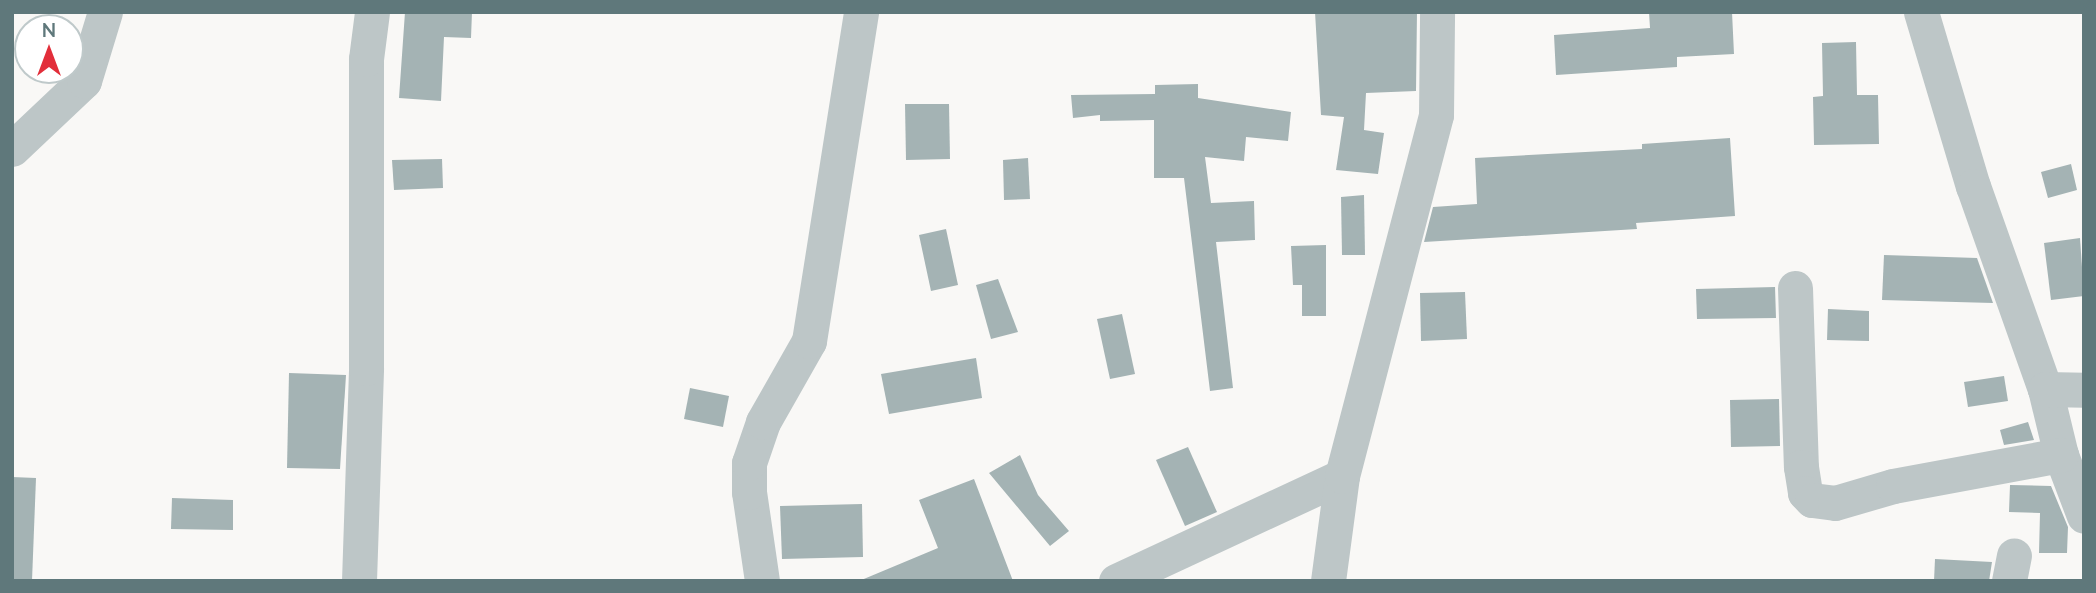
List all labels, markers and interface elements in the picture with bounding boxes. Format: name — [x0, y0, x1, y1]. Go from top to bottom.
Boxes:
north arrow — [14, 14, 84, 84]
text: N — [42, 18, 56, 42]

